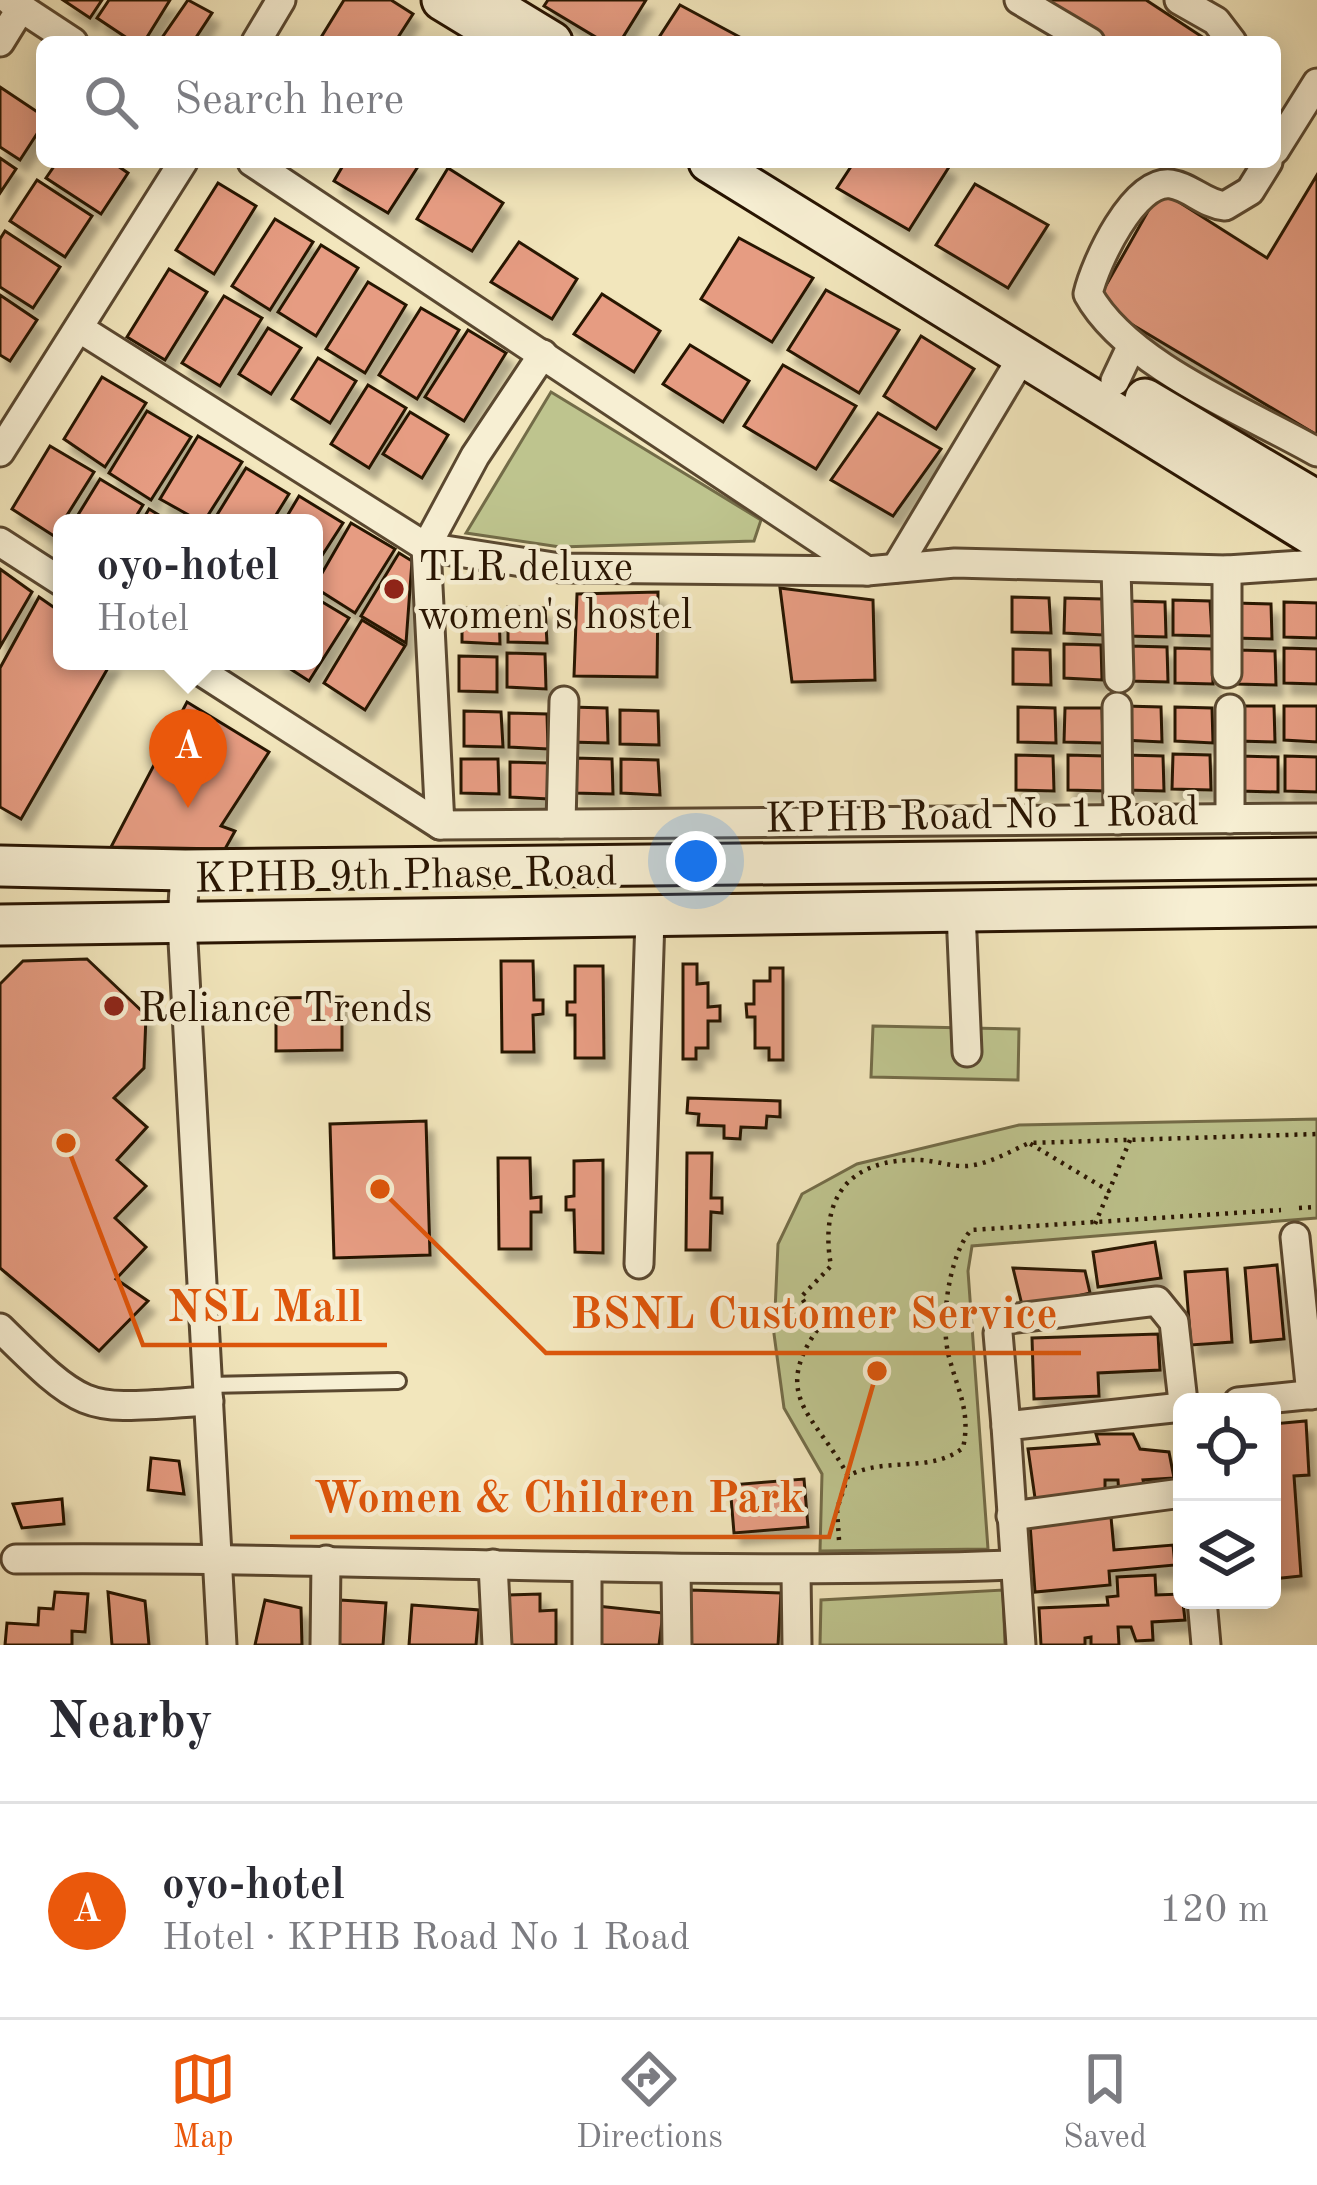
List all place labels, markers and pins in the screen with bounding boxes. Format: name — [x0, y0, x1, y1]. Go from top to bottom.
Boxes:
place label: TLR deluxe women's hostel — [418, 548, 692, 638]
marker: TLR deluxe women's hostel — [381, 576, 407, 602]
pin: A — [149, 709, 227, 808]
place label: Reliance Trends — [138, 989, 432, 1031]
marker: Reliance Trends — [101, 993, 127, 1019]
callout: NSL Mall — [143, 1264, 387, 1345]
callout: BSNL Customer Service — [546, 1272, 1081, 1353]
callout: Women & Children Park — [290, 1456, 829, 1537]

